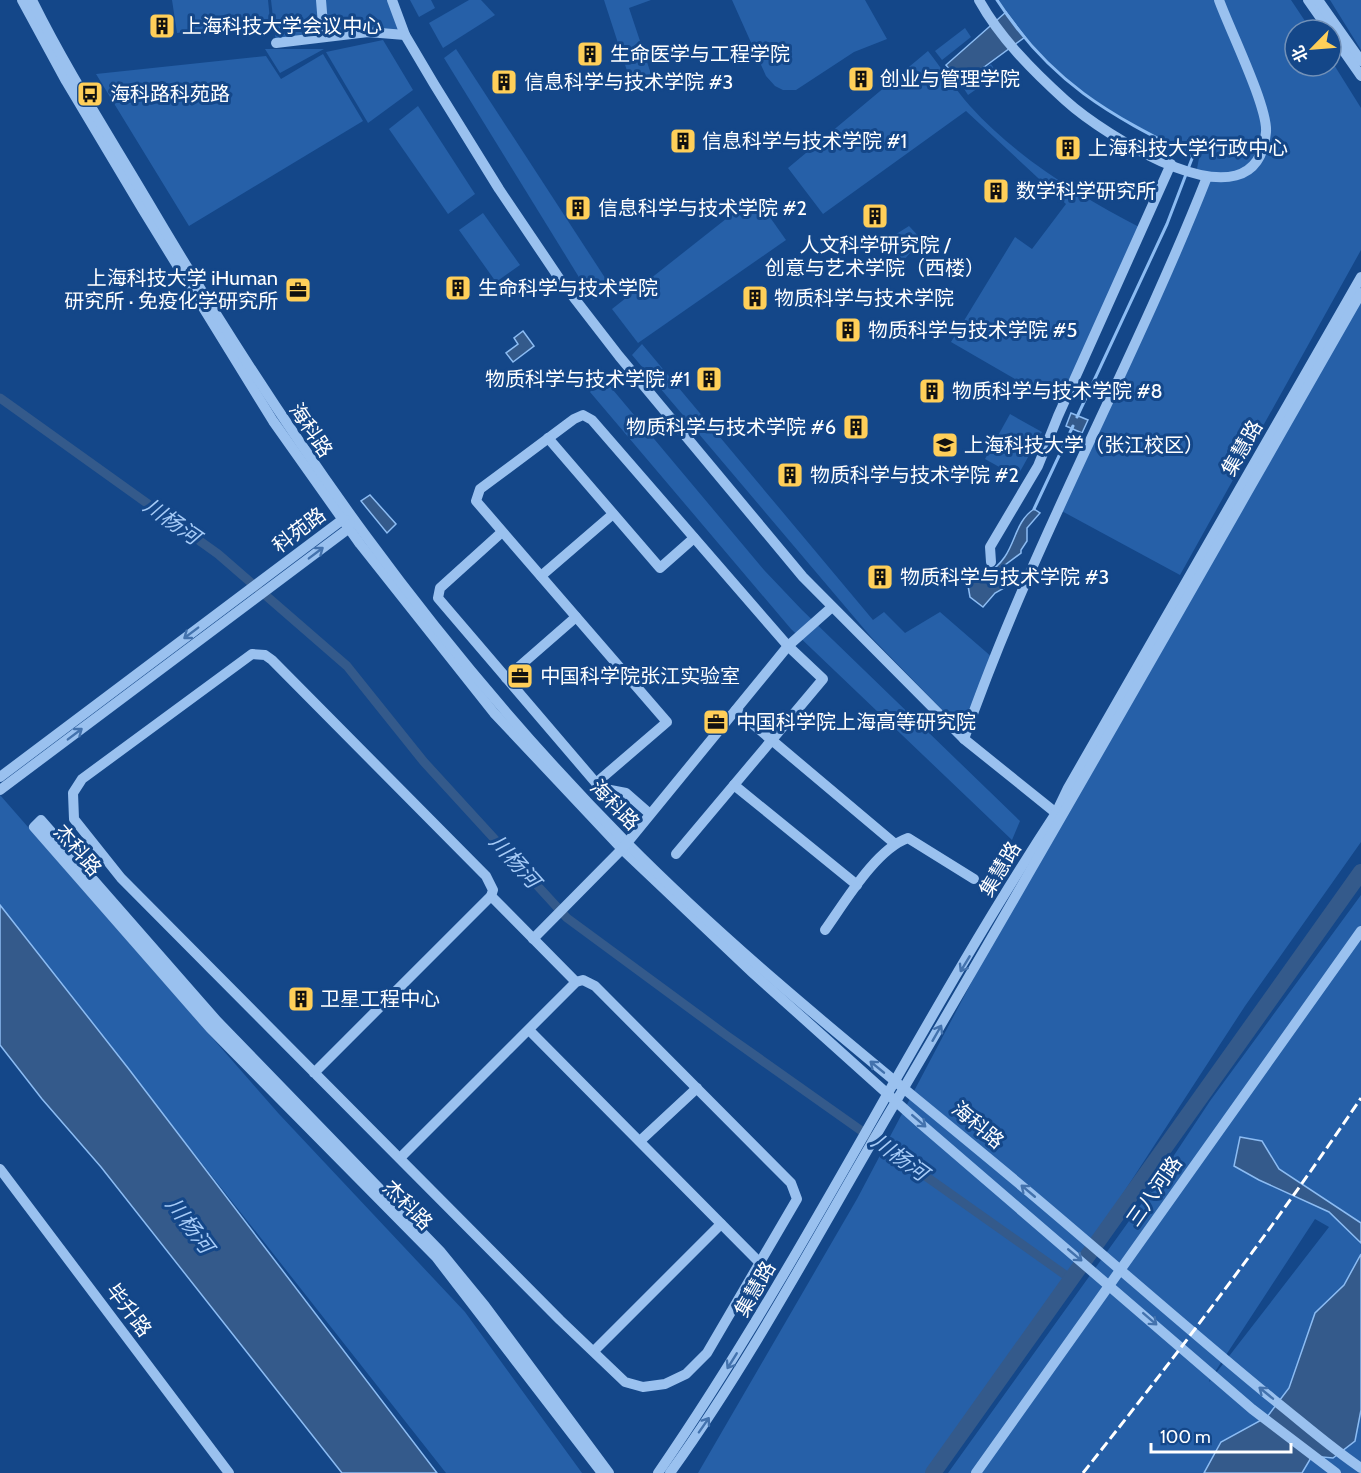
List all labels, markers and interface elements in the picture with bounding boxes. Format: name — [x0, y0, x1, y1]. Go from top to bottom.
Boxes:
building icon: 上海科技大学会议中心 — [147, 11, 177, 41]
place label: 上海科技大学会议中心 — [182, 14, 382, 38]
north arrow — [1283, 18, 1343, 78]
building icon: 生命医学与工程学院 — [575, 39, 605, 69]
place label: 生命医学与工程学院 — [610, 42, 790, 66]
text: 北 — [1288, 43, 1312, 65]
building icon: 创业与管理学院 — [846, 64, 876, 94]
building icon: 信息科学与技术学院 #3 — [489, 67, 519, 97]
place label: 创业与管理学院 — [880, 67, 1020, 91]
place label: 信息科学与技术学院 #3 — [524, 70, 733, 94]
bus stop icon: 海科路科苑路 — [75, 79, 105, 109]
place label: 海科路科苑路 — [110, 82, 230, 106]
building icon: 信息科学与技术学院 #1 — [668, 126, 698, 156]
place label: 信息科学与技术学院 #1 — [702, 129, 907, 153]
building icon: 上海科技大学行政中心 — [1053, 133, 1083, 163]
place label: 上海科技大学行政中心 — [1088, 136, 1288, 160]
building icon: 数学科学研究所 — [981, 176, 1011, 206]
place label: 数学科学研究所 — [1016, 179, 1156, 203]
building icon: 信息科学与技术学院 #2 — [563, 193, 593, 223]
place label: 信息科学与技术学院 #2 — [598, 196, 807, 220]
building icon: 人文科学研究院 / 创意与艺术学院（西楼） — [860, 201, 890, 231]
place label: 人文科学研究院 / 创意与艺术学院（西楼） — [765, 233, 985, 280]
place label: 上海科技大学 iHuman 研究所 · 免疫化学研究所 — [64, 266, 278, 313]
building icon: 生命科学与技术学院 — [443, 273, 473, 303]
office icon: 上海科技大学 iHuman 研究所 · 免疫化学研究所 — [283, 275, 313, 305]
place label: 生命科学与技术学院 — [478, 276, 658, 300]
building icon: 物质科学与技术学院 — [740, 283, 770, 313]
place label: 物质科学与技术学院 — [774, 286, 954, 310]
building icon: 物质科学与技术学院 #5 — [833, 315, 863, 345]
place label: 物质科学与技术学院 #5 — [868, 318, 1077, 342]
building icon: 物质科学与技术学院 #1 — [694, 364, 724, 394]
place label: 物质科学与技术学院 #1 — [485, 367, 690, 391]
building icon: 物质科学与技术学院 #8 — [917, 376, 947, 406]
place label: 物质科学与技术学院 #8 — [952, 379, 1163, 403]
street label: 海科路 — [284, 398, 338, 462]
building icon: 物质科学与技术学院 #6 — [841, 412, 871, 442]
place label: 物质科学与技术学院 #6 — [626, 415, 836, 439]
street label: 集慧路 — [1217, 416, 1267, 480]
school or university icon: 上海科技大学（张江校区） — [930, 430, 960, 460]
place label: 上海科技大学（张江校区） — [964, 433, 1204, 457]
building icon: 物质科学与技术学院 #2 — [775, 460, 805, 490]
place label: 物质科学与技术学院 #2 — [810, 463, 1019, 487]
water label: 川杨河 — [139, 493, 208, 552]
street label: 科苑路 — [268, 502, 330, 558]
one-way arrow — [308, 547, 324, 559]
building icon: 物质科学与技术学院 #3 — [865, 562, 895, 592]
place label: 物质科学与技术学院 #3 — [900, 565, 1109, 589]
one-way arrow — [184, 627, 200, 639]
office icon: 中国科学院张江实验室 — [505, 661, 535, 691]
place label: 中国科学院张江实验室 — [540, 664, 740, 688]
office icon: 中国科学院上海高等研究院 — [701, 707, 731, 737]
place label: 中国科学院上海高等研究院 — [736, 710, 976, 734]
one-way arrow — [67, 727, 83, 740]
street label: 海科路 — [586, 775, 644, 835]
street label: 杰科路 — [49, 819, 107, 881]
water label: 川杨河 — [485, 829, 548, 896]
street label: 集慧路 — [974, 837, 1026, 901]
one-way arrow — [959, 955, 971, 972]
building icon: 卫星工程中心 — [286, 984, 316, 1014]
place label: 卫星工程中心 — [320, 987, 440, 1011]
one-way arrow — [931, 1025, 943, 1042]
one-way arrow — [870, 1060, 886, 1073]
street label: 海科路 — [947, 1097, 1009, 1153]
one-way arrow — [911, 1115, 927, 1128]
water label: 川杨河 — [867, 1128, 936, 1188]
street label: 三八河路 — [1121, 1151, 1187, 1231]
street label: 杰科路 — [378, 1175, 438, 1235]
one-way arrow — [1020, 1184, 1036, 1197]
water label: 川杨河 — [161, 1192, 221, 1261]
one-way arrow — [1067, 1248, 1082, 1262]
street label: 集慧路 — [730, 1257, 780, 1321]
street label: 毕升路 — [101, 1279, 157, 1341]
one-way arrow — [1142, 1312, 1157, 1326]
one-way arrow — [726, 1352, 738, 1369]
one-way arrow — [1258, 1386, 1274, 1399]
scale bar — [1151, 1416, 1290, 1454]
one-way arrow — [698, 1418, 710, 1434]
text: 100 m — [1160, 1426, 1211, 1448]

